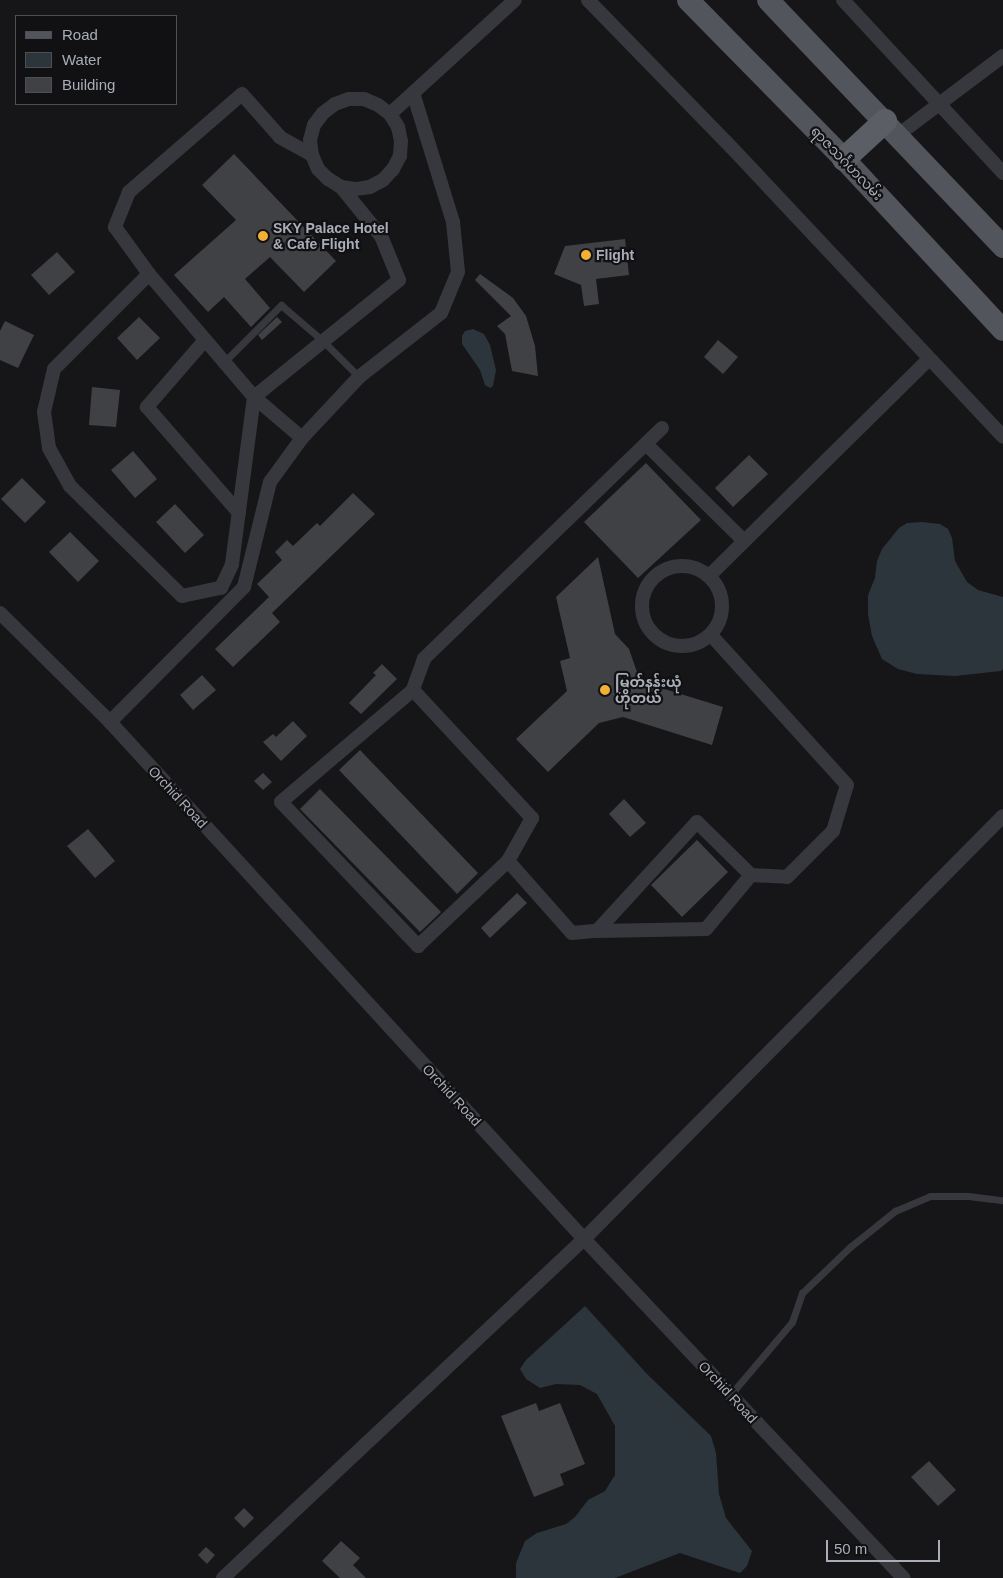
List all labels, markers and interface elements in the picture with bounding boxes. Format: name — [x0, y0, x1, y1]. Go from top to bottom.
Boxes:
legend — [15, 15, 178, 105]
text: Road — [62, 26, 98, 43]
text: Water — [62, 51, 101, 68]
text: Building — [62, 76, 115, 93]
street label: ရာဇသင်္ဂဟလမ်း — [807, 122, 887, 204]
place label: SKY Palace Hotel & Cafe Flight — [273, 220, 389, 252]
marker: SKY Palace Hotel & Cafe Flight — [257, 230, 269, 242]
place label: Flight — [596, 247, 634, 263]
marker: Flight — [580, 249, 592, 261]
place label: မြတ်နန်းယုံ ဟိုတယ် — [615, 674, 682, 706]
marker: မြတ်နန်းယုံ ဟိုတယ် — [599, 684, 611, 696]
street label: Orchid Road — [145, 763, 211, 831]
street label: Orchid Road — [419, 1061, 485, 1129]
street label: Orchid Road — [695, 1358, 761, 1426]
scale bar — [828, 1530, 942, 1562]
text: 50 m — [834, 1540, 867, 1557]

